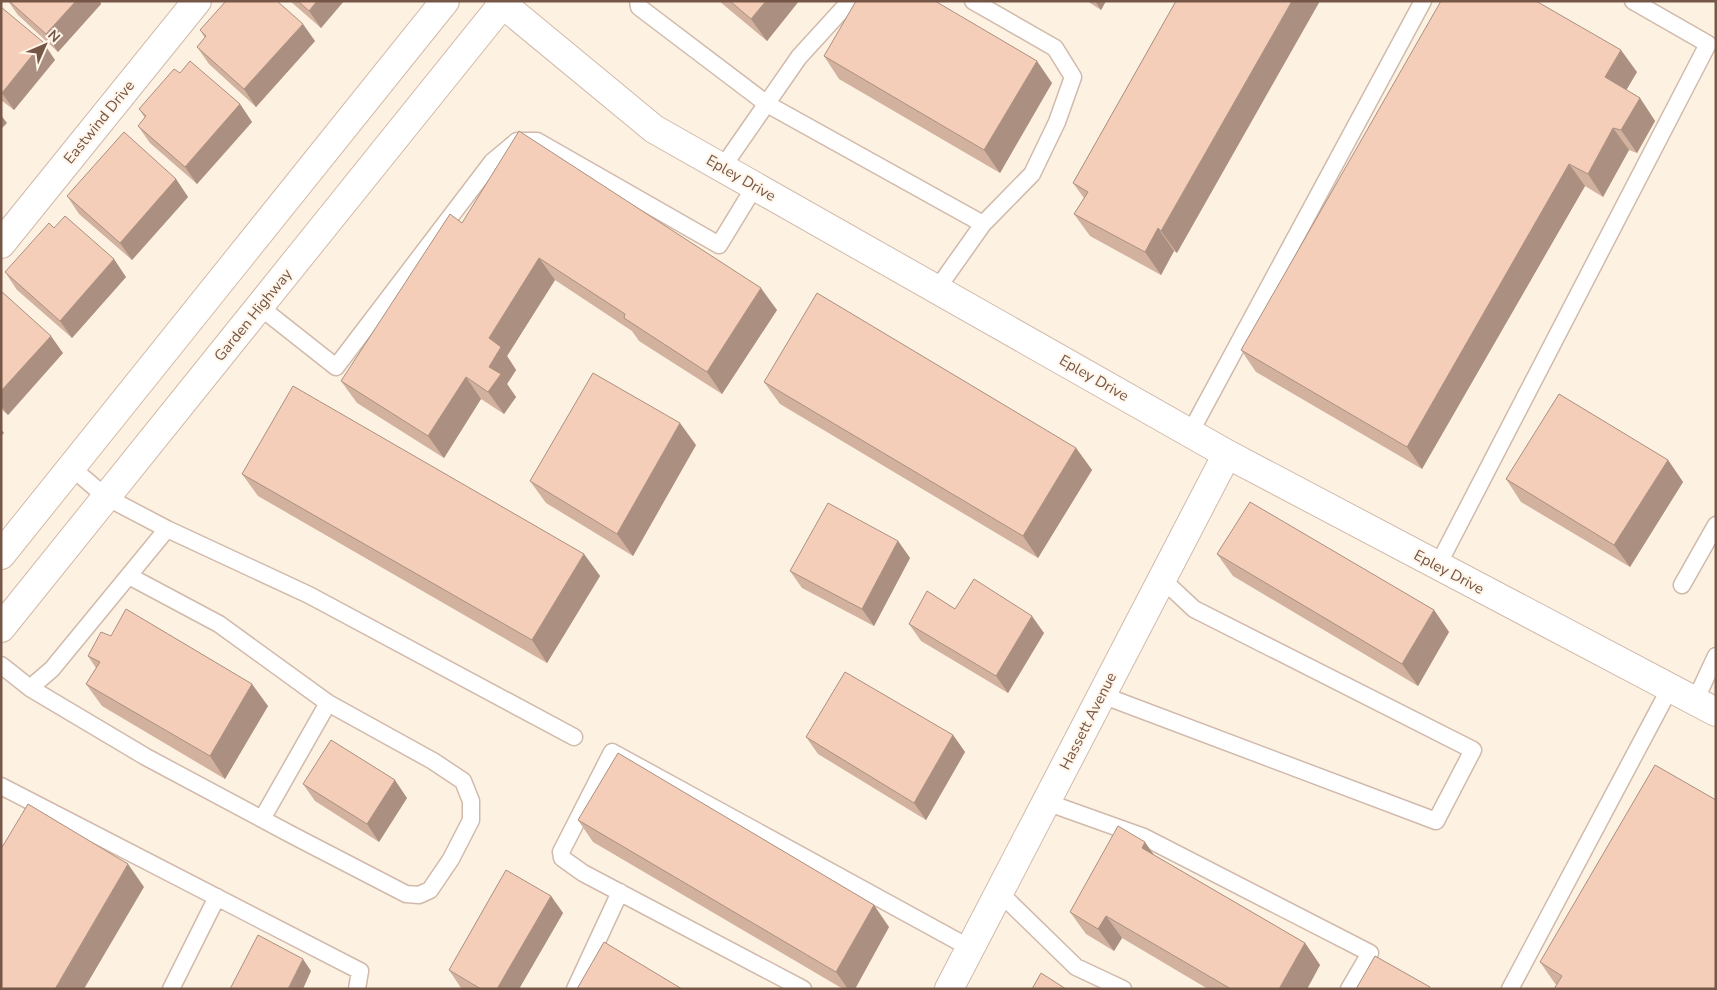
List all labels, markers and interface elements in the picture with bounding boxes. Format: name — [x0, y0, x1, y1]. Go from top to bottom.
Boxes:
north arrow — [20, 20, 70, 70]
text: N — [43, 26, 64, 47]
street label: Eastwind Drive — [59, 76, 139, 168]
street label: Epley Drive — [703, 150, 779, 206]
street label: Garden Highway — [210, 264, 297, 365]
street label: Epley Drive — [1056, 350, 1132, 406]
street label: Epley Drive — [1410, 545, 1488, 599]
street label: Hassett Avenue — [1055, 669, 1121, 773]

